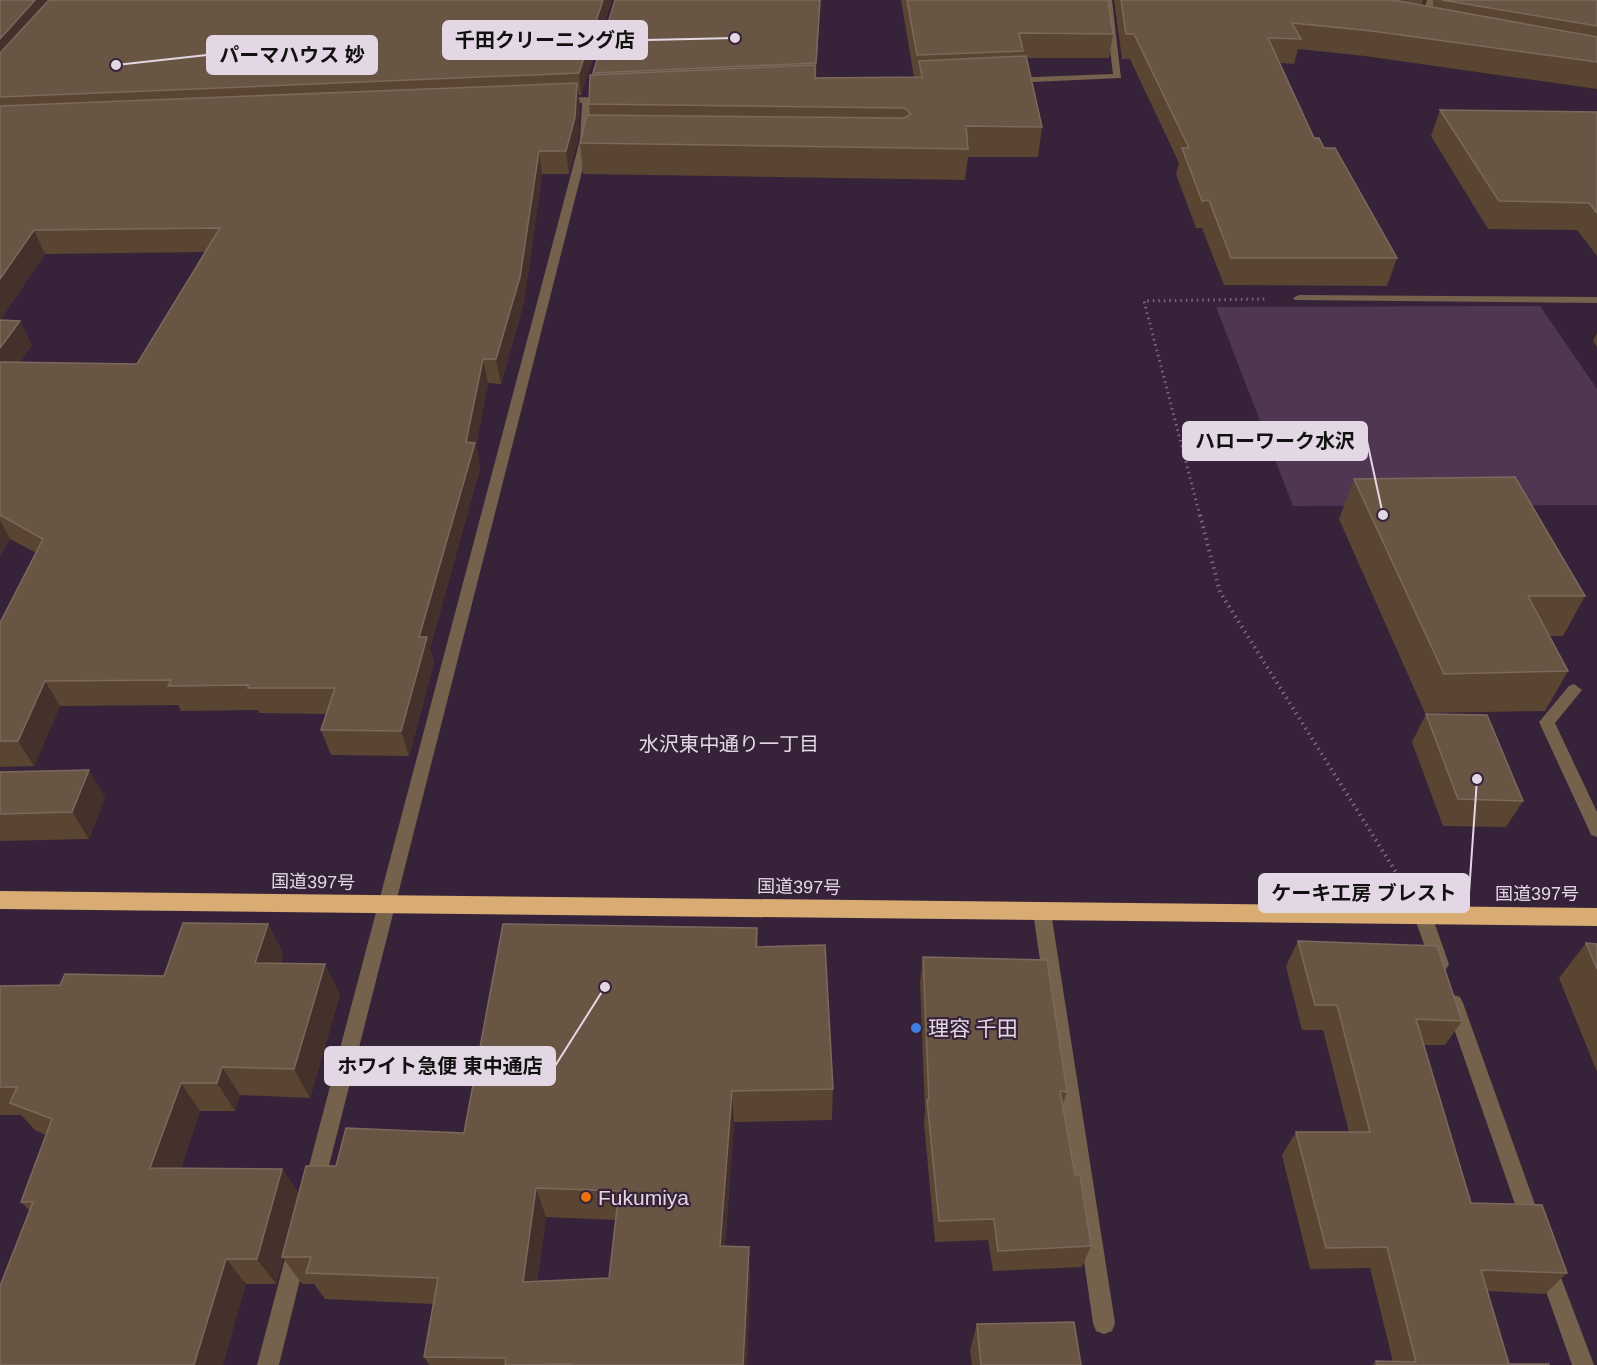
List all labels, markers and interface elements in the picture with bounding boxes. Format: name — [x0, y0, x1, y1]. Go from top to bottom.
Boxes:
callout: 千田クリーニング店 — [443, 21, 647, 59]
text: 千田クリーニング店 — [455, 29, 635, 51]
callout: パーマハウス 妙 — [207, 36, 377, 74]
text: パーマハウス 妙 — [219, 44, 365, 66]
callout: ハローワーク水沢 — [1183, 422, 1367, 460]
text: ハローワーク水沢 — [1195, 430, 1355, 452]
district label: 水沢東中通り一丁目 — [639, 733, 819, 755]
street label: 国道397号 — [271, 871, 355, 893]
callout: ケーキ工房 ブレスト — [1259, 874, 1469, 912]
street label: 国道397号 — [757, 876, 841, 898]
text: ケーキ工房 ブレスト — [1271, 882, 1457, 904]
street label: 国道397号 — [1495, 884, 1579, 904]
place label: 理容 千田 — [928, 1017, 1018, 1040]
marker: 理容 千田 — [909, 1021, 923, 1035]
callout: ホワイト急便 東中通店 — [325, 1047, 555, 1085]
text: ホワイト急便 東中通店 — [337, 1055, 543, 1077]
place label: Fukumiya — [598, 1186, 689, 1209]
marker: Fukumiya — [579, 1190, 593, 1204]

